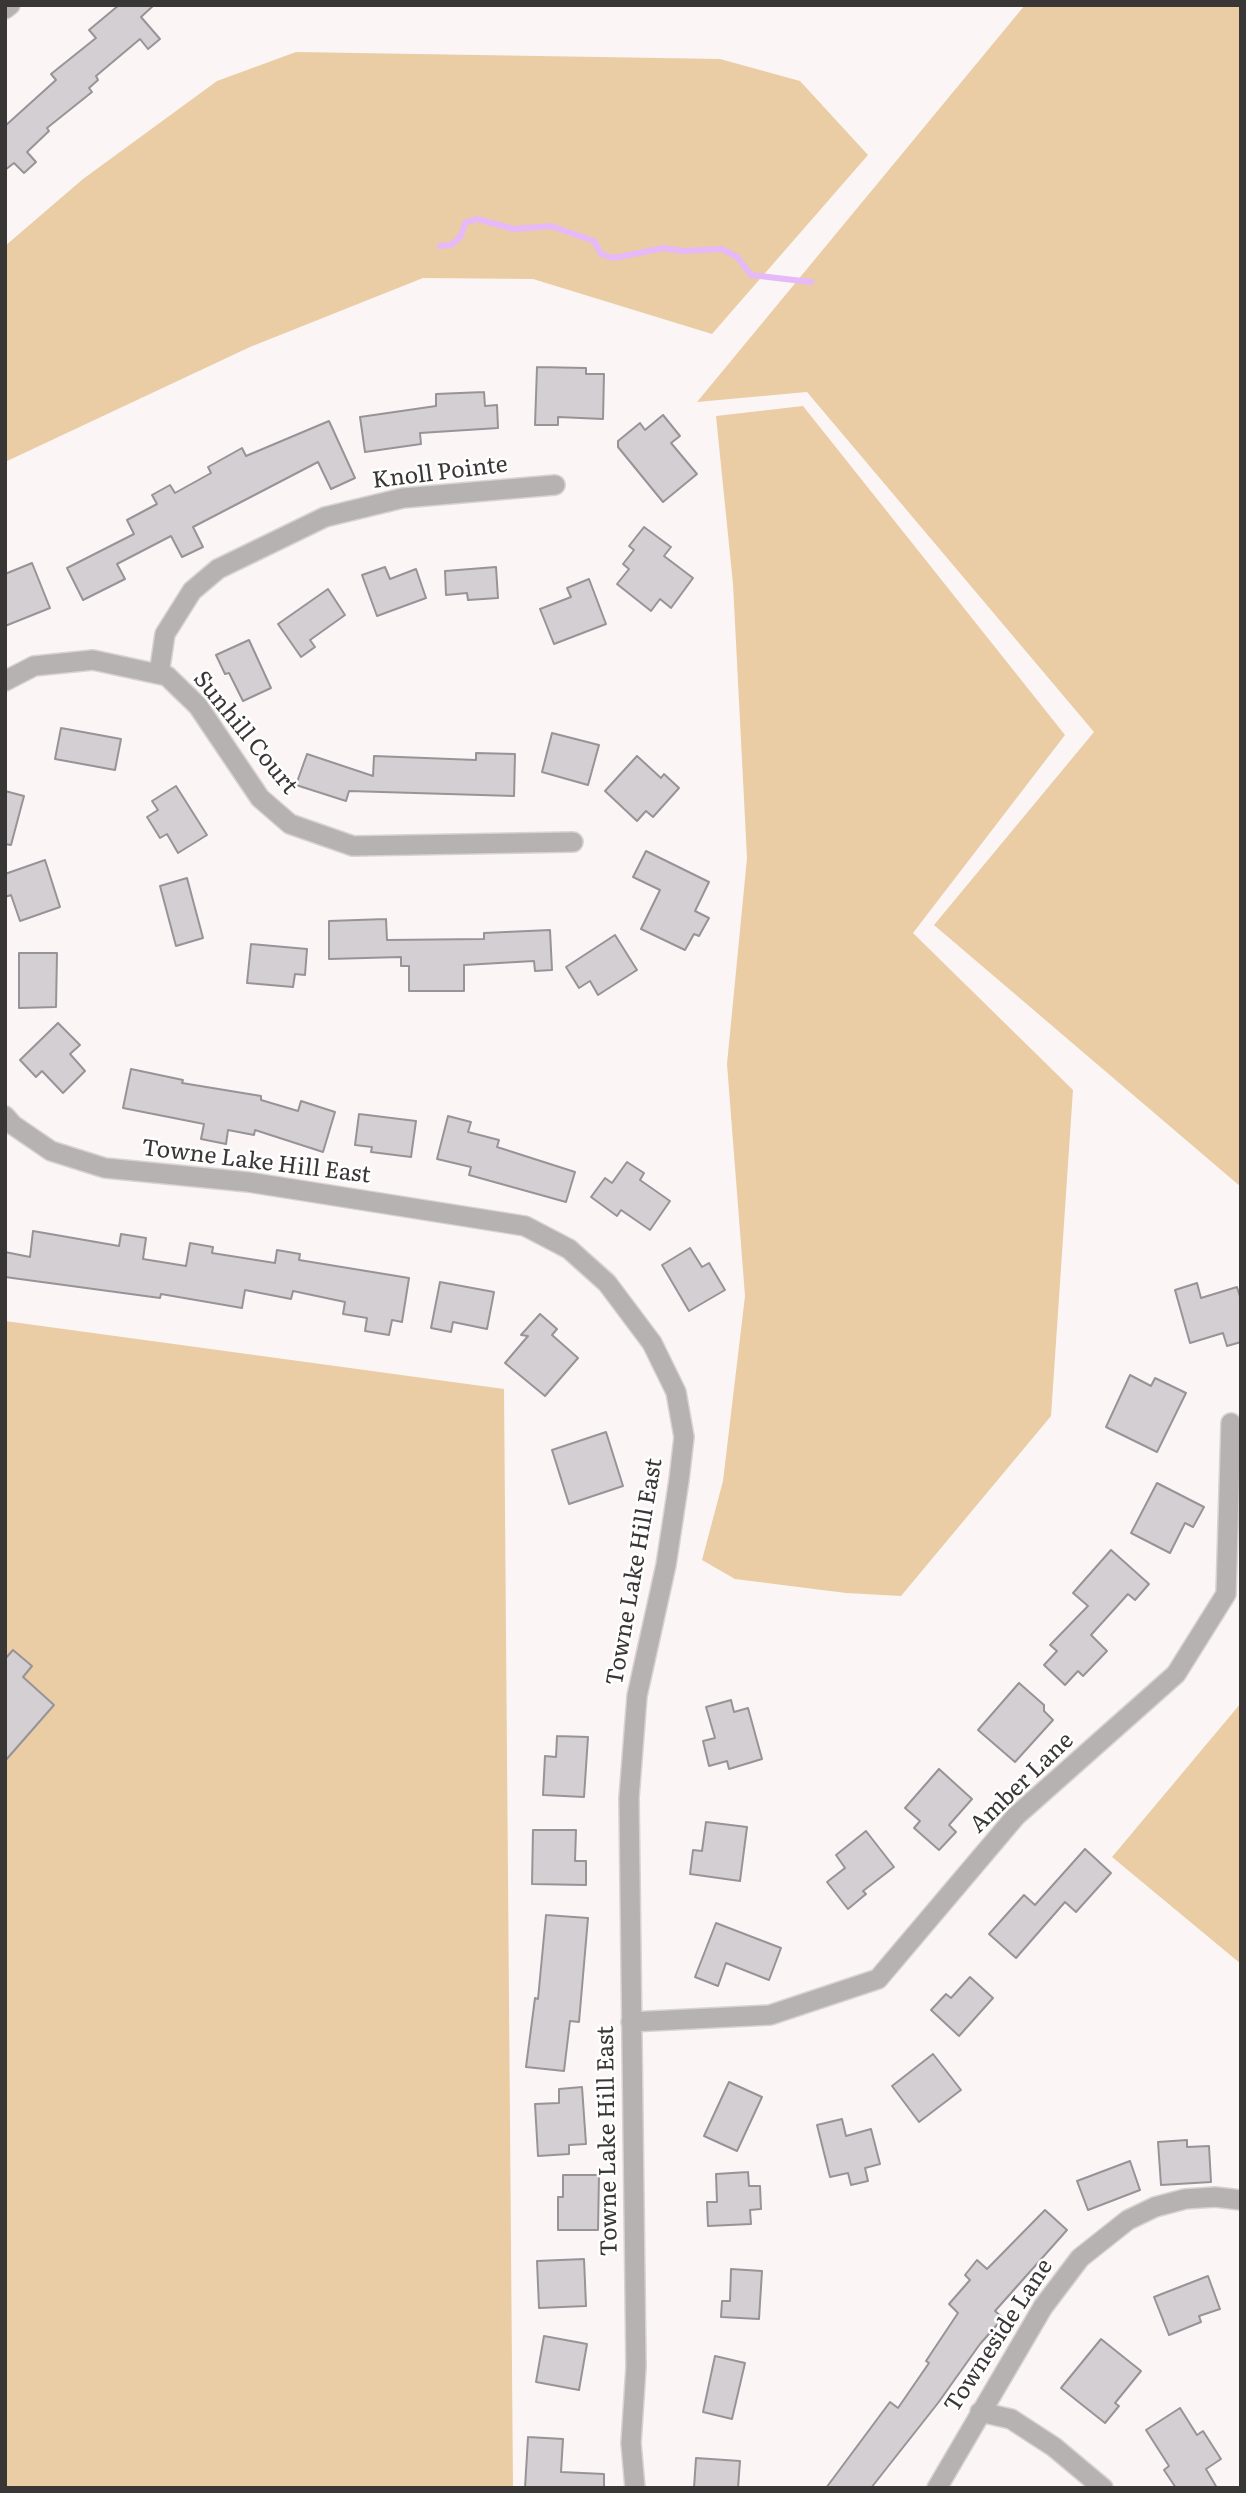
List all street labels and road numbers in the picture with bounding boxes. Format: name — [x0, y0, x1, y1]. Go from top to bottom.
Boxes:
street label: Knoll Pointe — [371, 451, 509, 495]
street label: Sunhill Court — [187, 666, 303, 800]
street label: Towne Lake Hill East — [140, 1134, 372, 1190]
street label: Towne Lake Hill East — [601, 1456, 669, 1688]
street label: Amber Lane — [965, 1727, 1079, 1839]
street label: Towne Lake Hill East — [592, 2025, 624, 2257]
street label: Towneside Lane — [939, 2254, 1059, 2418]

